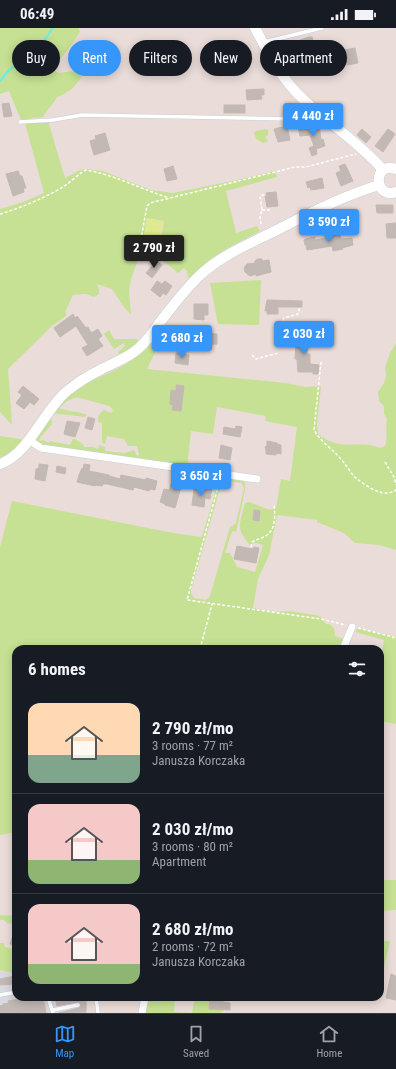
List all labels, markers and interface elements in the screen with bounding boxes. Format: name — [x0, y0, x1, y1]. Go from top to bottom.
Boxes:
text: 06:49 — [20, 5, 54, 23]
chip: Buy — [12, 40, 60, 76]
chip: Rent — [68, 40, 121, 76]
chip: Filters — [129, 40, 192, 76]
chip: New — [200, 40, 252, 76]
chip: Apartment — [260, 40, 347, 76]
pin: 4 440 zł — [272, 103, 354, 137]
text: 4 440 zł — [292, 108, 334, 123]
pin: 3 590 zł — [288, 209, 370, 243]
text: 3 590 zł — [308, 214, 350, 229]
pin: 2 790 zł — [113, 235, 195, 269]
text: 2 790 zł — [133, 240, 175, 255]
pin: 2 030 zł — [263, 321, 345, 355]
pin: 2 680 zł — [141, 325, 223, 359]
text: 2 030 zł — [283, 326, 325, 341]
text: 2 680 zł — [161, 330, 203, 345]
pin: 3 650 zł — [160, 463, 242, 497]
text: 3 650 zł — [180, 468, 222, 483]
icon: filters — [346, 658, 368, 680]
text: 6 homes — [28, 659, 86, 679]
text: 2 790 zł/mo — [152, 718, 233, 738]
icon: home — [60, 719, 108, 767]
text: 3 rooms · 77 m² — [152, 738, 233, 753]
text: Janusza Korczaka — [152, 753, 245, 768]
text: 2 030 zł/mo — [152, 819, 233, 839]
icon: home — [60, 820, 108, 868]
text: 3 rooms · 80 m² — [152, 839, 233, 854]
text: Apartment — [152, 854, 206, 869]
text: 2 680 zł/mo — [152, 919, 233, 939]
icon: home — [60, 920, 108, 968]
text: 2 rooms · 72 m² — [152, 939, 233, 954]
text: Janusza Korczaka — [152, 954, 245, 969]
tab: Map — [54, 1023, 76, 1060]
tab: Saved — [183, 1023, 209, 1060]
tab: Home — [317, 1023, 342, 1060]

